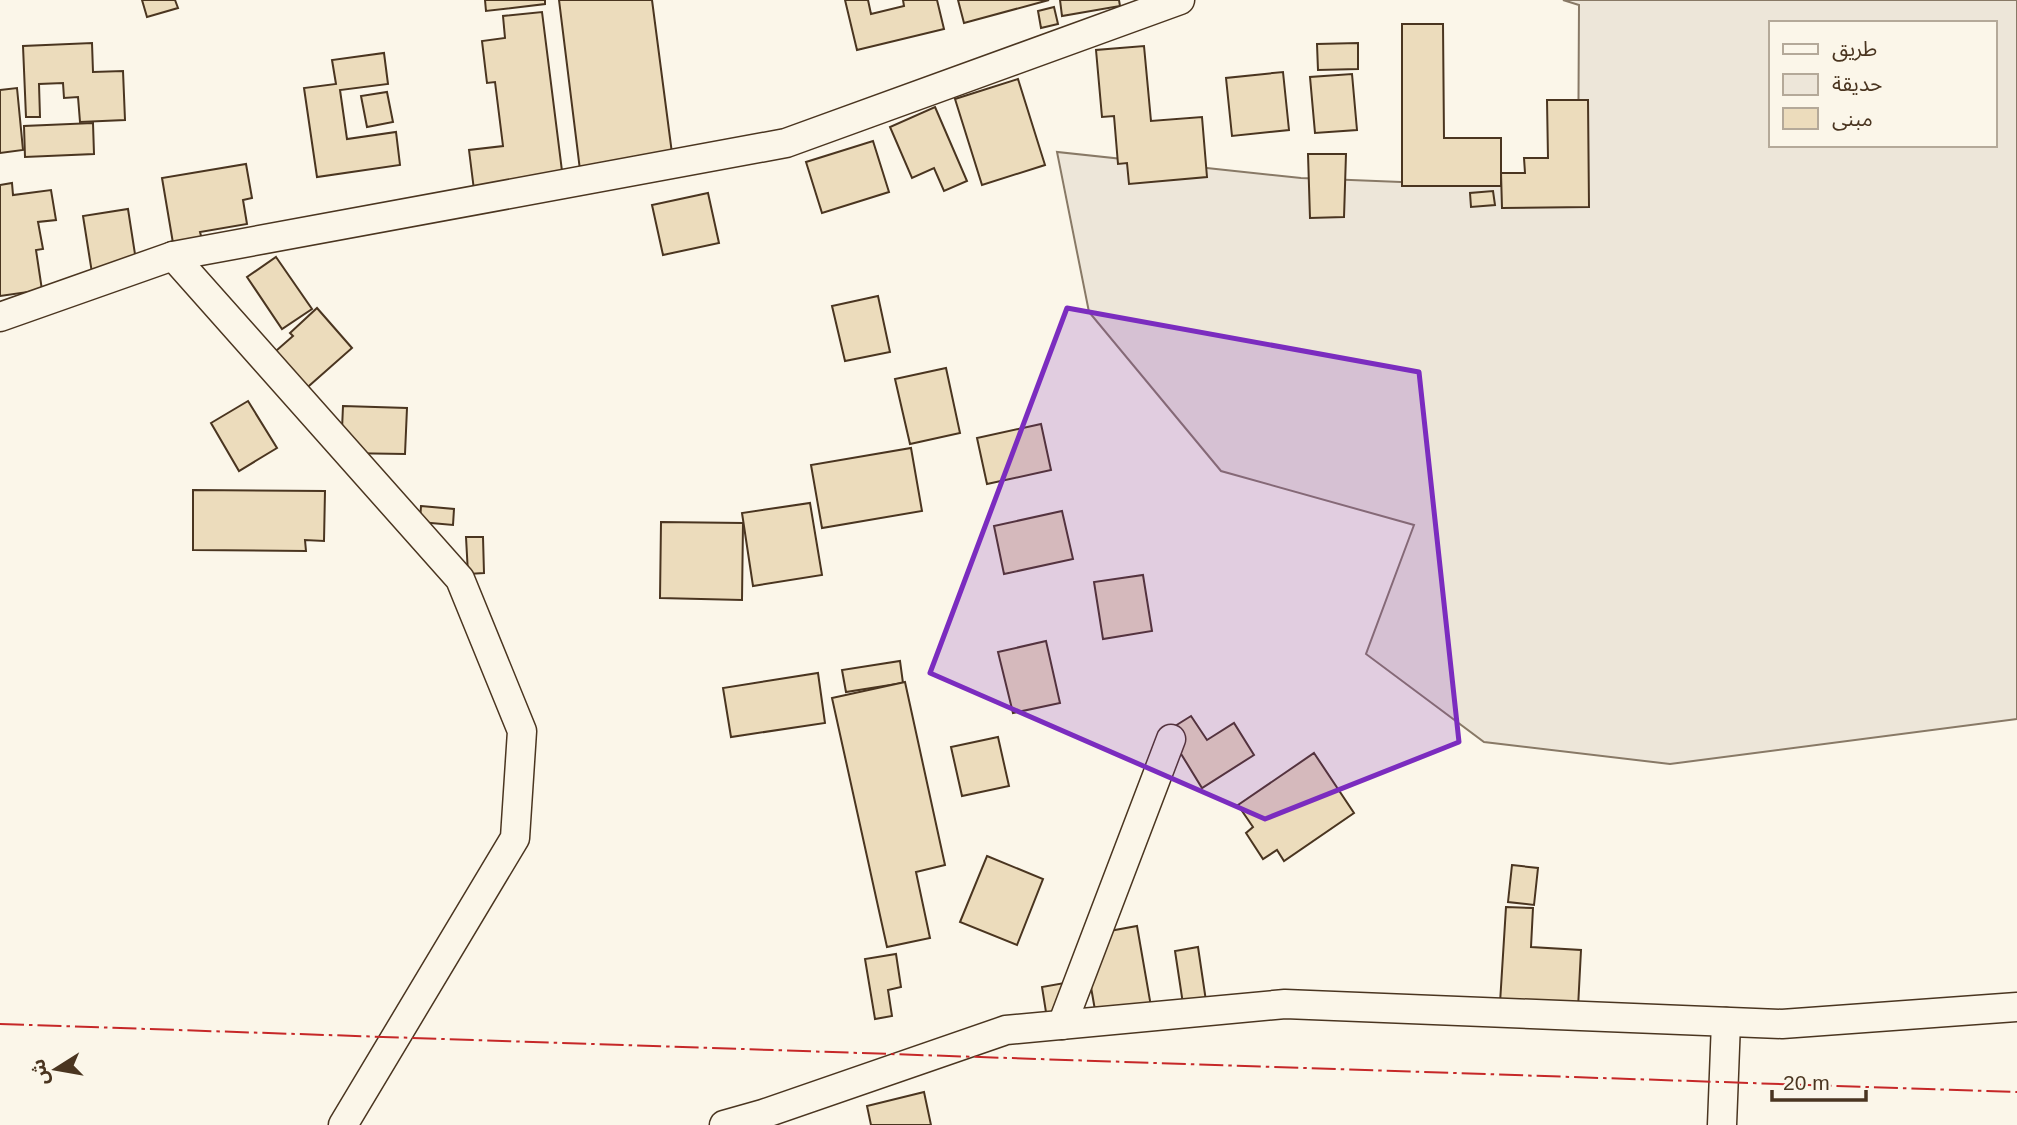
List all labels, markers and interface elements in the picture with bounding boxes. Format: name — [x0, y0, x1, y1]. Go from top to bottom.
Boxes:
legend — [1769, 21, 1996, 147]
text: طريق — [1832, 37, 1877, 62]
text: حديقة — [1832, 72, 1882, 95]
text: مبنى — [1832, 107, 1873, 131]
north arrow — [21, 1034, 91, 1104]
text: ش — [27, 1057, 53, 1087]
scale bar — [1772, 1058, 1867, 1102]
text: 20 m — [1783, 1071, 1830, 1094]

